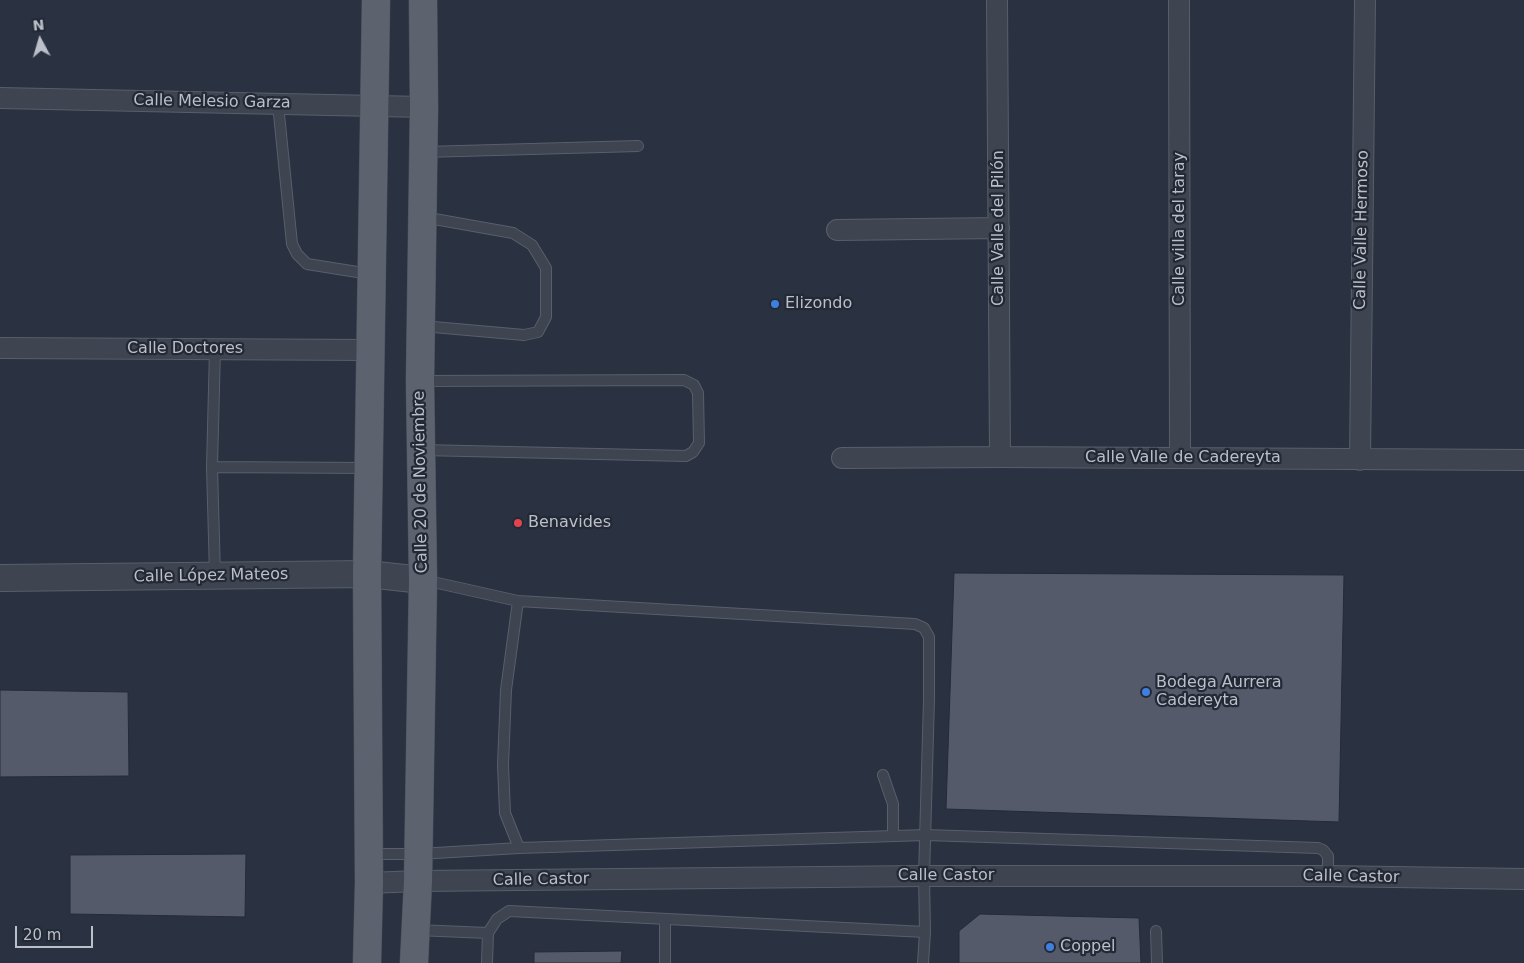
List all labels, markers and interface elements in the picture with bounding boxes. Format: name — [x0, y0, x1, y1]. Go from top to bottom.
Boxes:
north arrow — [15, 15, 65, 65]
text: N — [32, 17, 45, 34]
street label: Calle Melesio Garza — [133, 91, 291, 113]
street label: Calle Valle del Pilón — [989, 150, 1009, 306]
street label: Calle Valle Hermoso — [1351, 150, 1373, 310]
street label: Calle villa del taray — [1170, 152, 1190, 306]
place label: Elizondo — [785, 294, 852, 314]
marker: Elizondo — [769, 298, 781, 310]
street label: Calle Doctores — [127, 339, 243, 359]
street label: Calle 20 de Noviembre — [410, 391, 432, 573]
street label: Calle Valle de Cadereyta — [1085, 448, 1281, 468]
place label: Benavides — [528, 513, 611, 533]
marker: Benavides — [512, 517, 524, 529]
street label: Calle López Mateos — [134, 565, 288, 587]
place label: Bodega Aurrera Cadereyta — [1156, 673, 1282, 711]
marker: Bodega Aurrera Cadereyta — [1140, 686, 1152, 698]
street label: Calle Castor — [898, 866, 994, 886]
street label: Calle Castor — [1302, 867, 1400, 887]
street label: Calle Castor — [492, 870, 590, 890]
scale bar — [18, 916, 95, 948]
text: 20 m — [23, 926, 61, 944]
place label: Coppel — [1060, 937, 1116, 957]
marker: Coppel — [1044, 941, 1056, 953]

